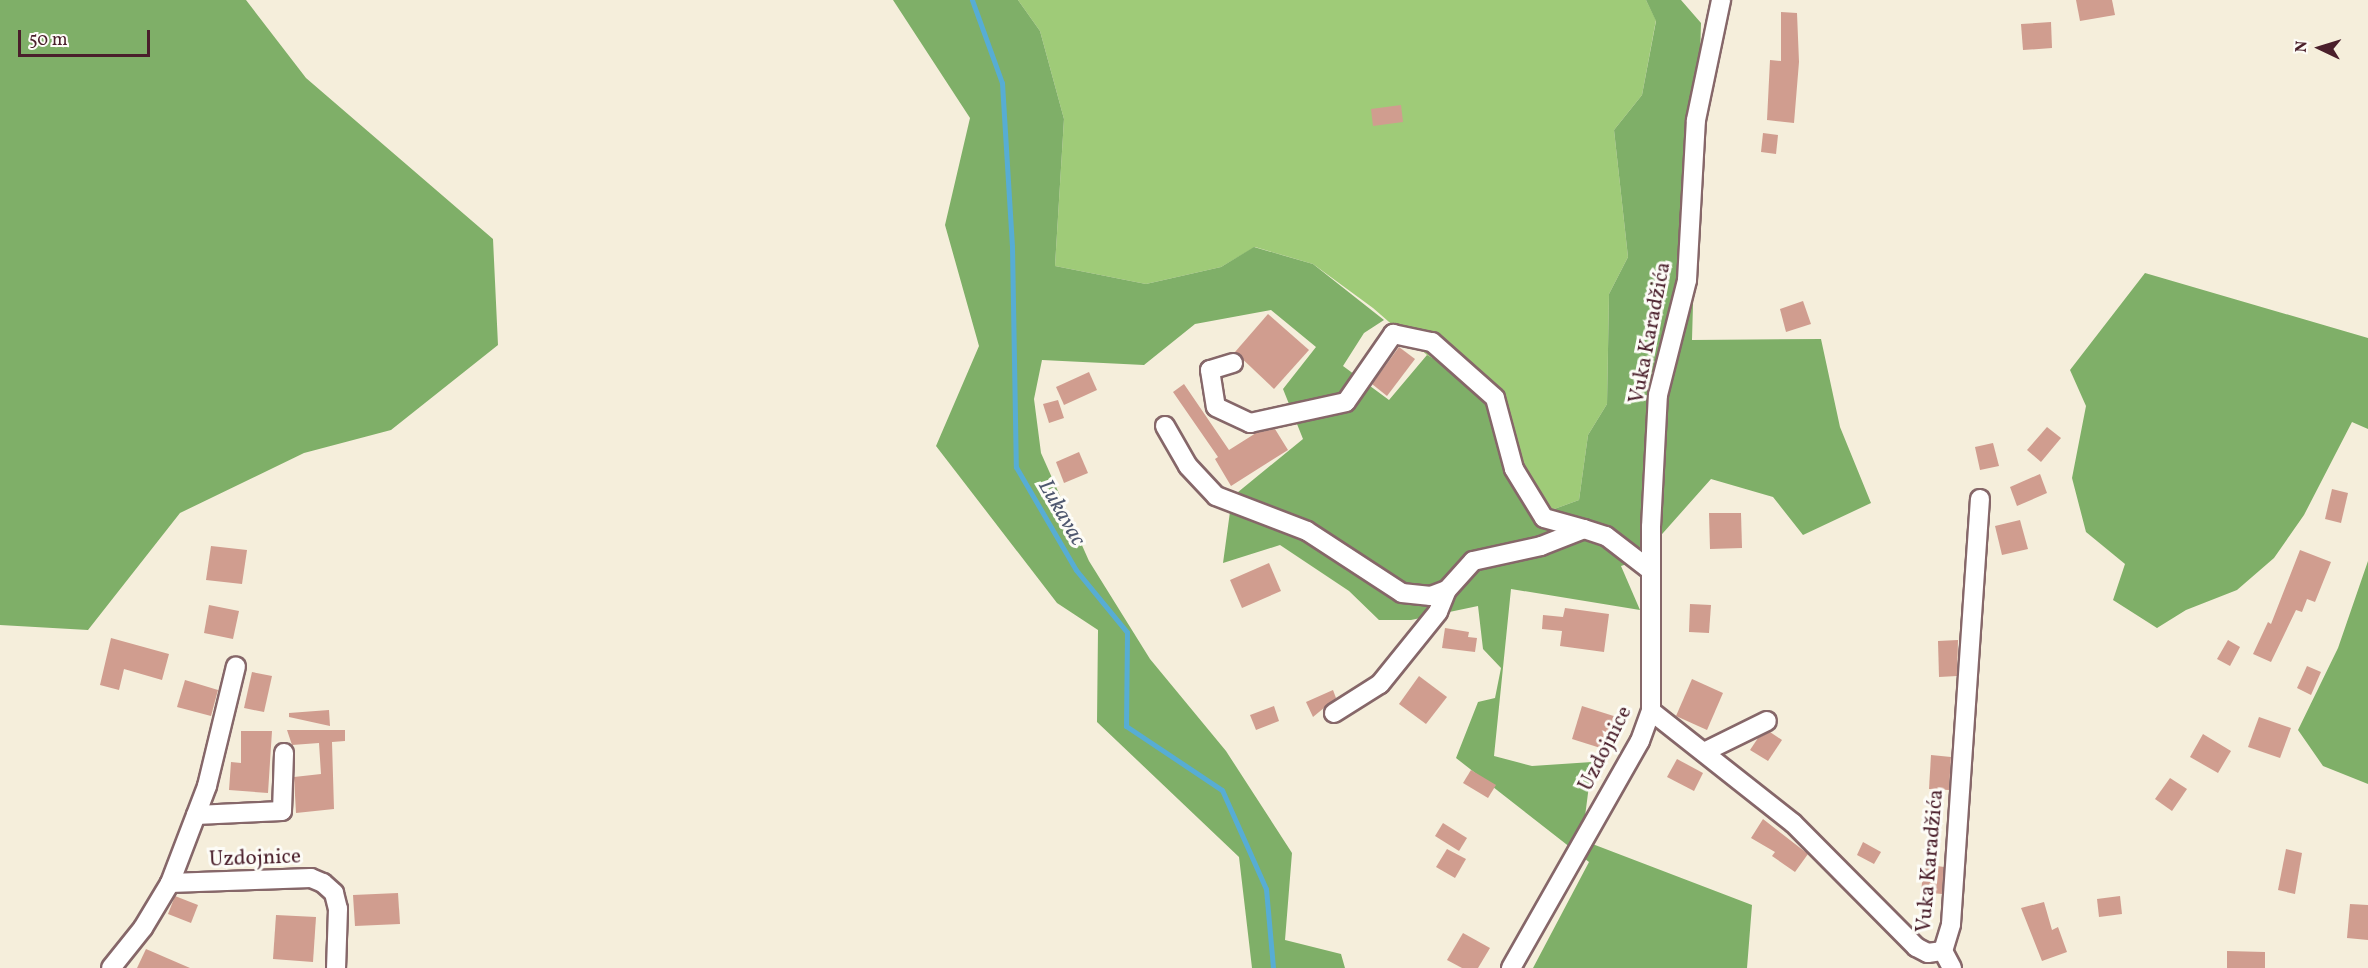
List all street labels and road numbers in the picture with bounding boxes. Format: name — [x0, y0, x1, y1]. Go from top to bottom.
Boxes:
street label: Vuka Karadžića — [1625, 260, 1677, 406]
street label: Uzdojnice — [1574, 702, 1638, 796]
street label: Vuka Karadžića — [1912, 788, 1950, 934]
street label: Uzdojnice — [209, 845, 301, 873]

